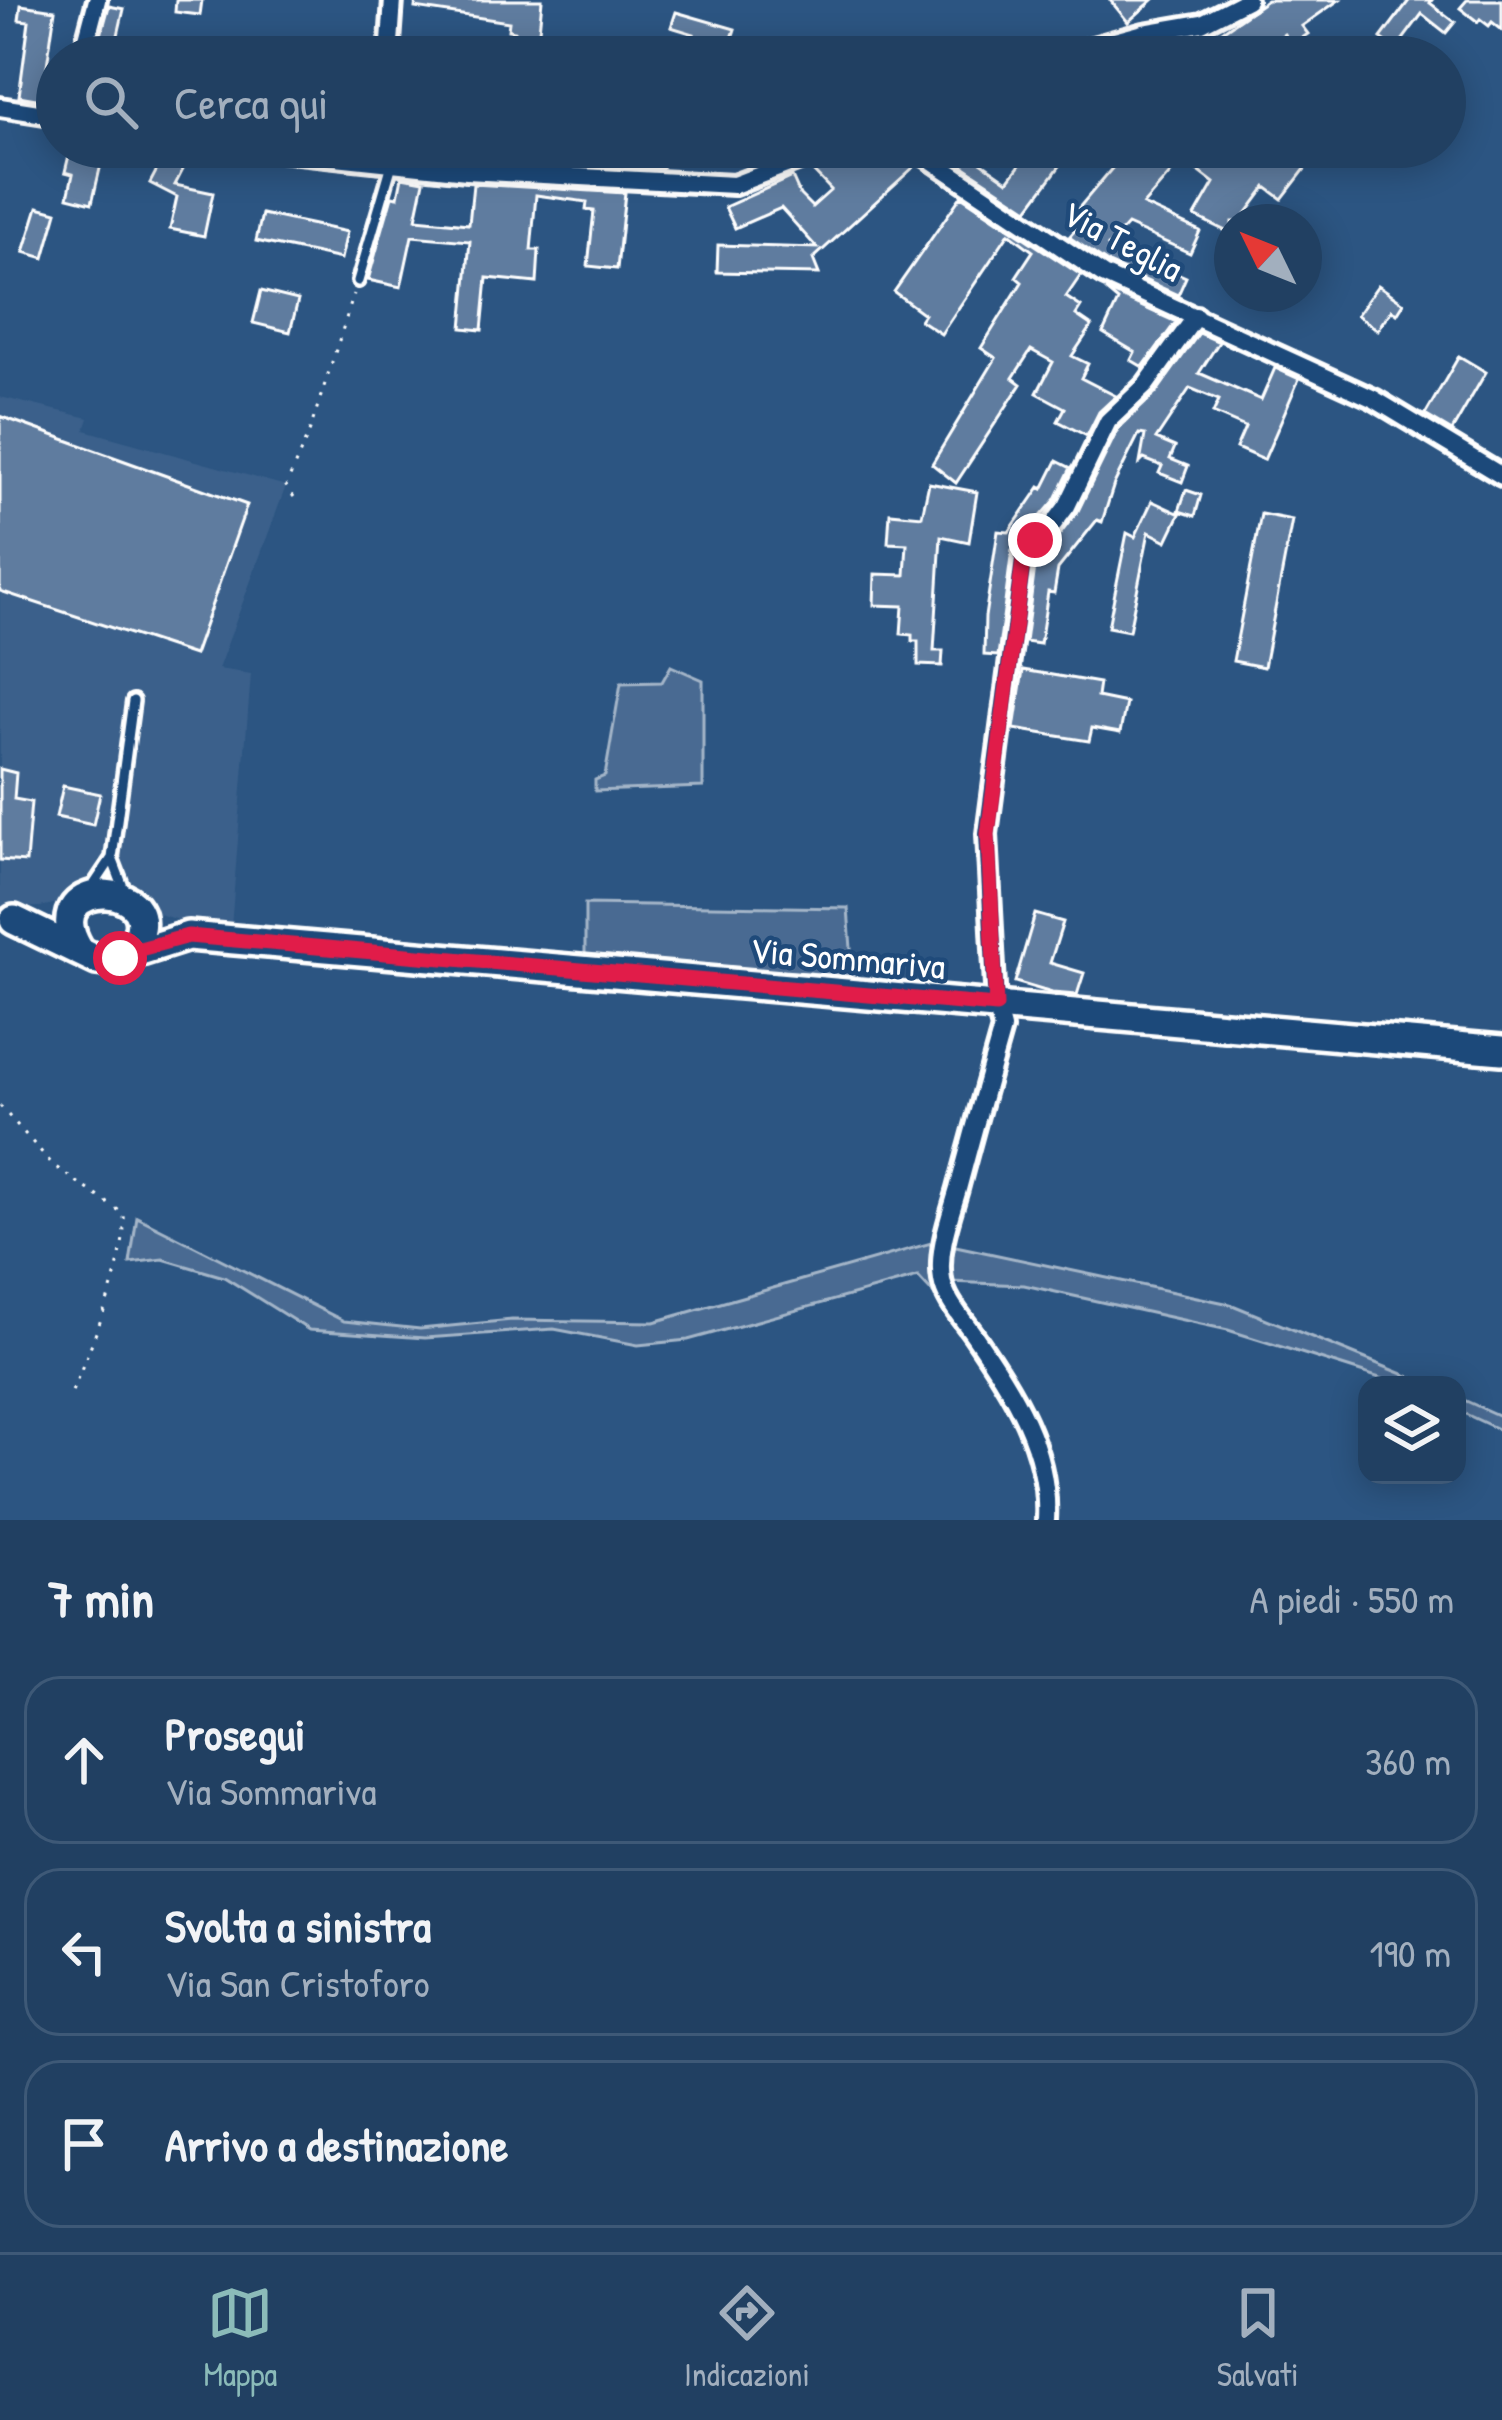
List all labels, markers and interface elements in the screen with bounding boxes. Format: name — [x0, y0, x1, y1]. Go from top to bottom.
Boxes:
search box — [36, 36, 1466, 168]
icon: search — [78, 69, 144, 135]
text: Cerca qui — [174, 72, 328, 133]
street label: Via Teglia — [1054, 188, 1192, 292]
north arrow — [1214, 204, 1322, 312]
route end — [1008, 513, 1062, 567]
street label: Via Sommariva — [749, 924, 947, 990]
route start — [93, 931, 147, 985]
map controls — [1358, 1376, 1466, 1484]
button: layers — [1358, 1376, 1466, 1484]
text: 7 min — [48, 1564, 154, 1633]
text: A piedi · 550 m — [1249, 1572, 1454, 1625]
text: Prosegui — [165, 1703, 305, 1764]
icon: ahead — [51, 1727, 117, 1793]
text: 360 m — [1365, 1734, 1451, 1787]
text: Via Sommariva — [165, 1764, 377, 1817]
text: Svolta a sinistra — [165, 1895, 431, 1956]
icon: left — [51, 1919, 117, 1985]
text: 190 m — [1370, 1926, 1451, 1979]
text: Via San Cristoforo — [165, 1956, 429, 2009]
icon: arrive — [51, 2111, 117, 2177]
text: Arrivo a destinazione — [165, 2114, 508, 2175]
tab: Mappa — [203, 2280, 277, 2396]
tab: Indicazioni — [684, 2280, 810, 2396]
tab: Salvati — [1217, 2280, 1299, 2396]

